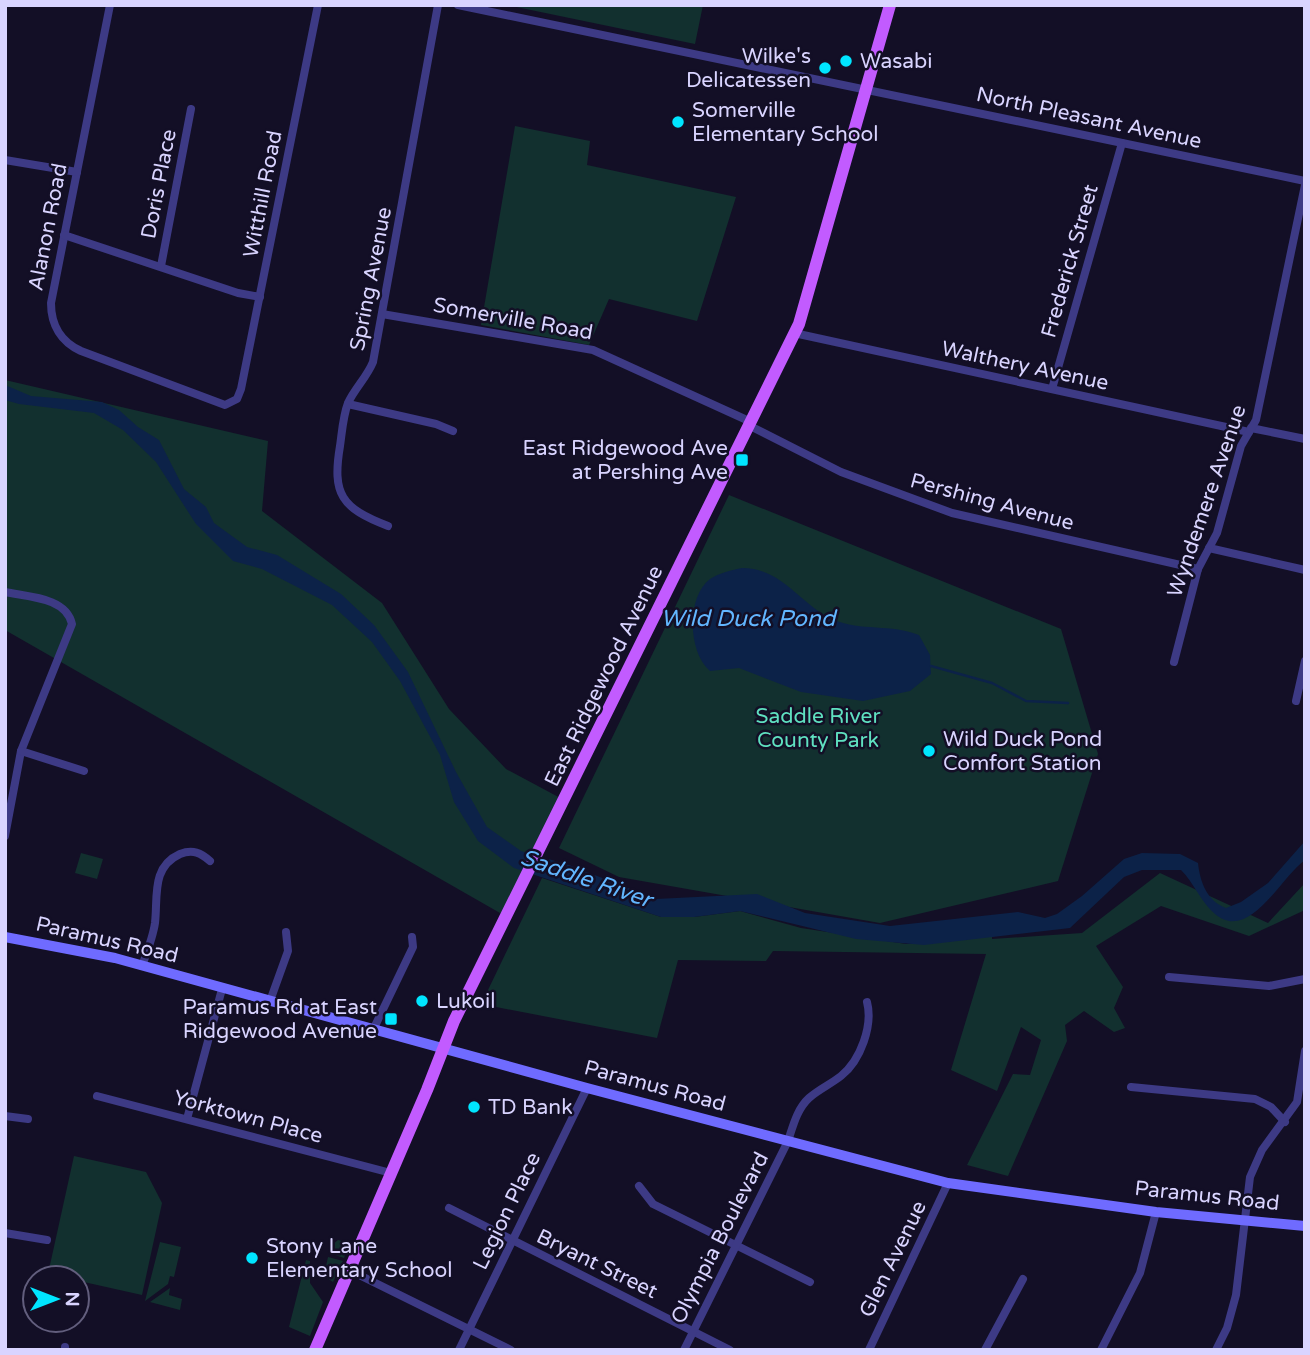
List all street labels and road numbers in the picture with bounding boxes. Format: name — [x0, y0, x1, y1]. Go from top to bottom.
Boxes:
street label: North Pleasant Avenue — [974, 82, 1204, 154]
street label: Doris Place — [136, 127, 182, 241]
street label: Witthill Road — [238, 128, 288, 260]
street label: Alanon Road — [23, 161, 73, 293]
street label: Frederick Street — [1036, 181, 1104, 341]
street label: Spring Avenue — [345, 205, 397, 353]
street label: Somerville Road — [431, 293, 595, 345]
street label: Walthery Avenue — [939, 336, 1111, 396]
street label: Wyndemere Avenue — [1162, 402, 1252, 600]
street label: Pershing Avenue — [907, 468, 1077, 536]
street label: East Ridgewood Avenue — [540, 561, 669, 791]
street label: Paramus Road — [33, 911, 181, 969]
street label: Paramus Road — [581, 1055, 729, 1117]
street label: Yorktown Place — [171, 1085, 325, 1149]
street label: Legion Place — [468, 1148, 546, 1274]
street label: Olympia Boulevard — [666, 1148, 774, 1328]
street label: Paramus Road — [1133, 1176, 1281, 1216]
street label: Glen Avenue — [854, 1197, 932, 1321]
street label: Bryant Street — [532, 1224, 662, 1304]

